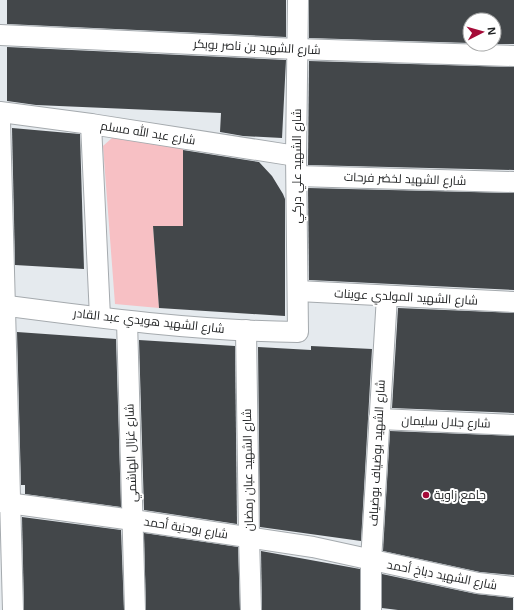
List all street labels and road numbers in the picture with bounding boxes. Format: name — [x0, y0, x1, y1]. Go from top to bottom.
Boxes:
street label: شارع الشهيد بن ناصر بوبكر — [192, 37, 321, 58]
street label: شارع الشهيد علي دركي — [290, 109, 307, 223]
street label: شارع عبد الله مسلم — [99, 118, 197, 148]
street label: شارع الشهيد لخضر فرحات — [344, 170, 467, 189]
street label: شارع الشهيد المولدي عوينات — [334, 286, 478, 311]
street label: شارع الشهيد هويدي عبد القادر — [71, 306, 225, 339]
street label: شارع الشهيد بوضياف بوضياف — [366, 379, 389, 527]
street label: شارع غزال الهاشمي — [122, 403, 143, 502]
street label: شارع الشهيد عبان رمضان — [240, 408, 257, 531]
street label: شارع جلال سليمان — [401, 413, 491, 432]
street label: شارع بوحنية أحمد — [143, 513, 229, 543]
street label: شارع الشهيد دباخ أحمد — [386, 556, 499, 594]

